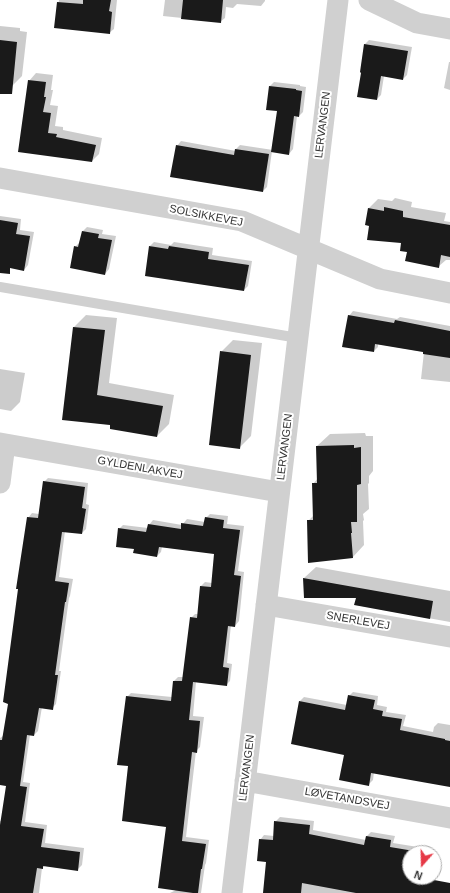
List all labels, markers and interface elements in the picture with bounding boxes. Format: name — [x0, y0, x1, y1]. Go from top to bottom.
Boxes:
street label: LERVANGEN — [312, 91, 334, 159]
street label: SOLSIKKEVEJ — [168, 202, 244, 230]
street label: LERVANGEN — [274, 413, 296, 481]
street label: GYLDENLAKVEJ — [96, 454, 184, 482]
street label: SNERLEVEJ — [325, 609, 391, 633]
street label: LERVANGEN — [236, 734, 258, 802]
street label: LØVETANDSVEJ — [304, 785, 390, 813]
north arrow — [402, 845, 442, 885]
text: N — [412, 868, 424, 882]

